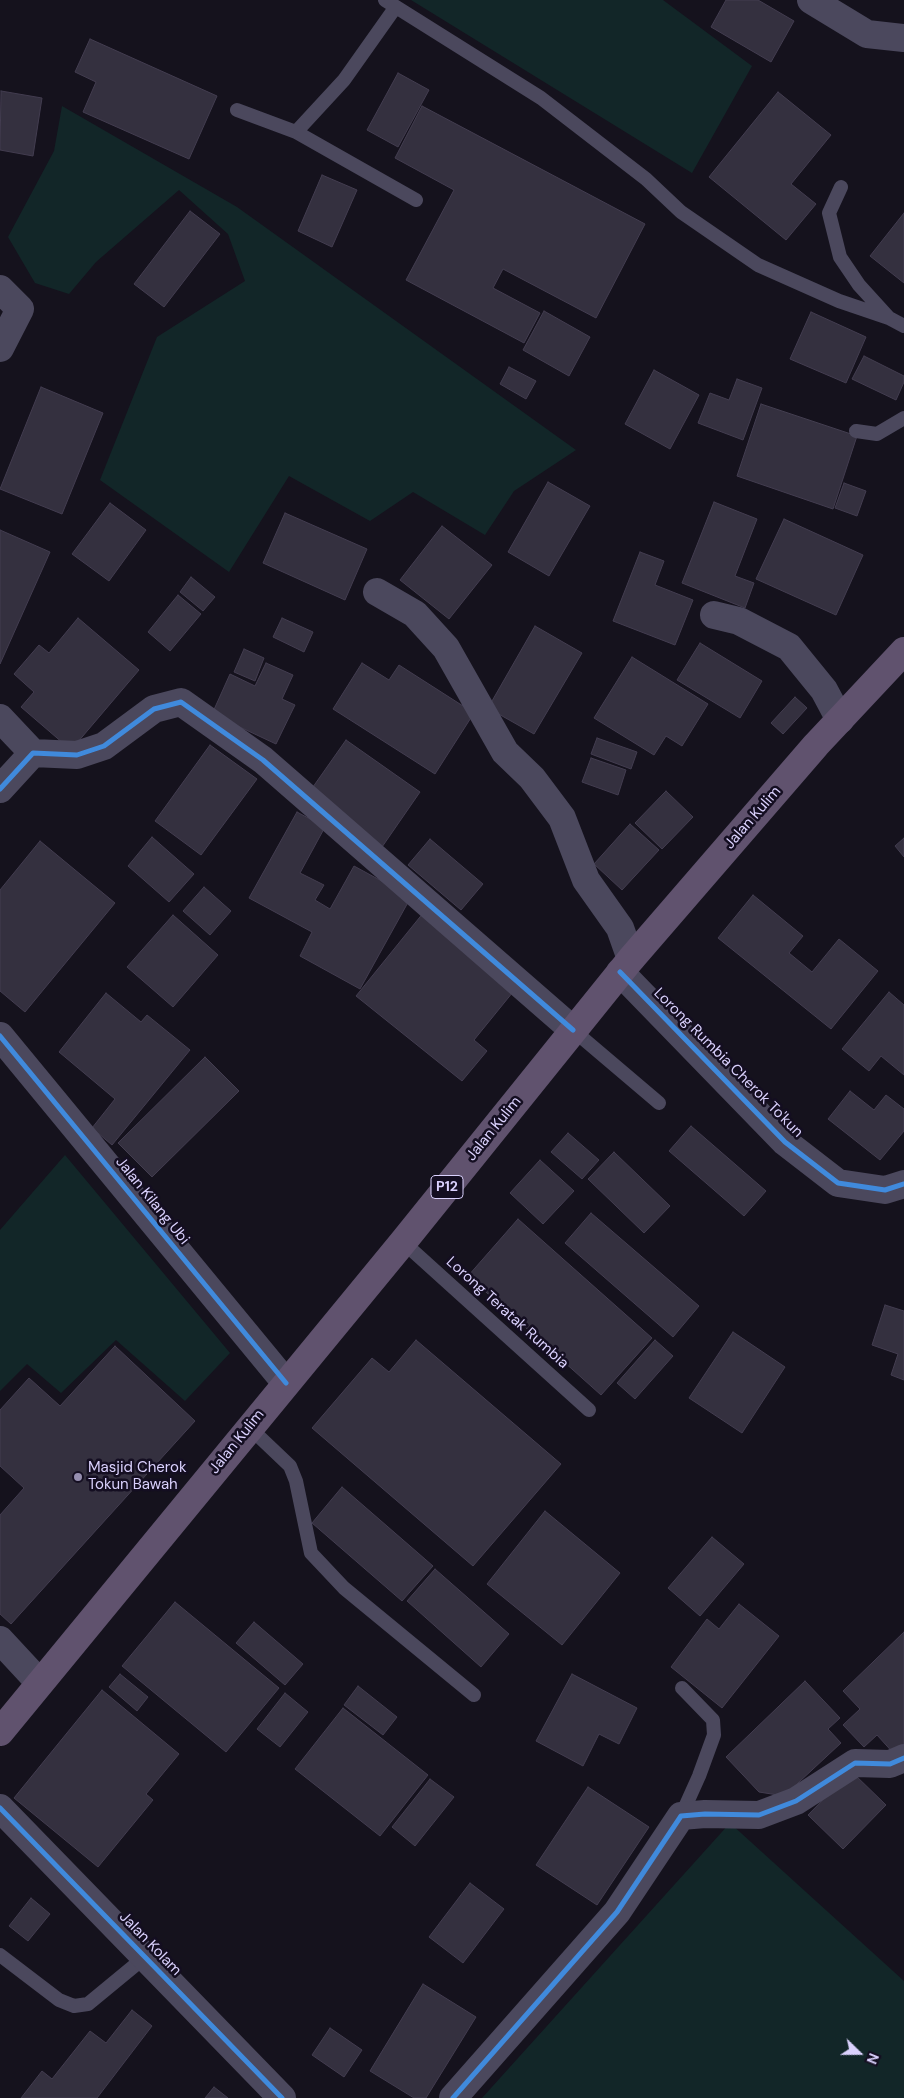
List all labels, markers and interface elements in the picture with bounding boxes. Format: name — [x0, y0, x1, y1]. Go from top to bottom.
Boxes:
street label: Jalan Kulim — [721, 783, 785, 853]
street label: Lorong Rumbia Cherok To'kun — [650, 985, 806, 1141]
street label: Jalan Kulim — [463, 1093, 525, 1165]
street label: Jalan Kilang Ubi — [111, 1154, 193, 1248]
road number: P12 — [431, 1176, 463, 1198]
street label: Lorong Teratak Rumbia — [442, 1253, 572, 1373]
street label: Jalan Kulim — [206, 1406, 268, 1478]
place label: Masjid Cherok Tokun Bawah — [88, 1459, 187, 1494]
marker: Masjid Cherok Tokun Bawah — [72, 1471, 84, 1483]
street label: Jalan Kolam — [115, 1908, 185, 1980]
north arrow — [834, 2028, 884, 2078]
text: N — [863, 2051, 883, 2067]

